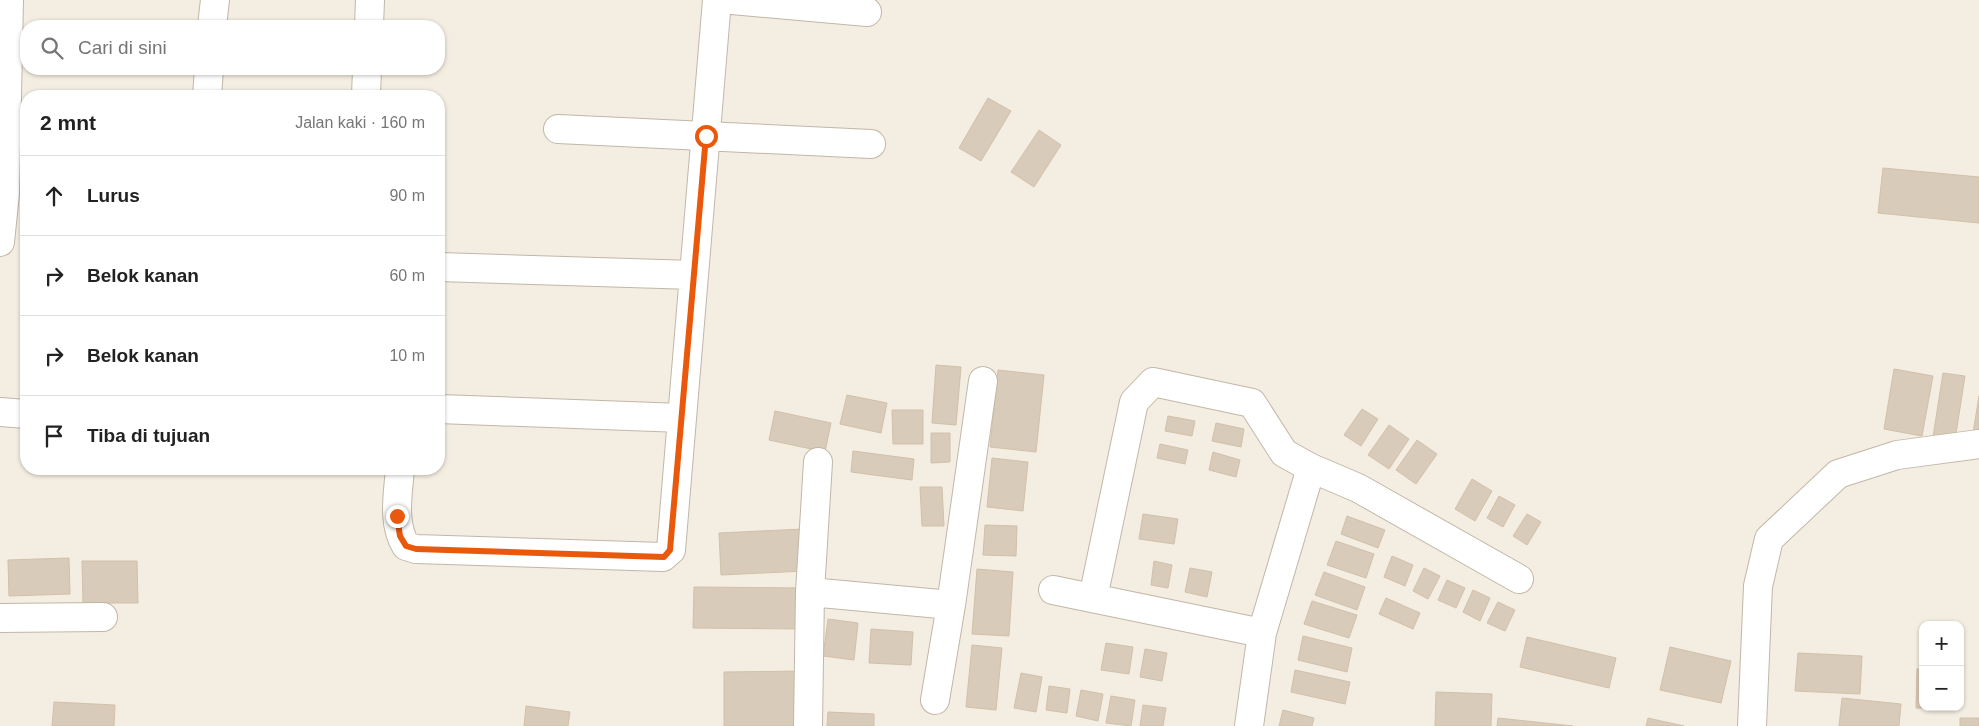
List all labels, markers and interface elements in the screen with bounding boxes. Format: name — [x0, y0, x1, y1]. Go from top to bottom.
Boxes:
search box — [20, 20, 445, 75]
icon: search — [38, 34, 66, 62]
text: Cari di sini — [78, 37, 167, 58]
text: 2 mnt — [40, 111, 96, 134]
text: Jalan kaki · 160 m — [295, 114, 425, 131]
route start — [695, 125, 718, 148]
icon: ahead — [40, 182, 68, 210]
text: Lurus — [87, 185, 140, 206]
text: 90 m — [389, 187, 425, 204]
icon: right — [40, 262, 68, 290]
text: Belok kanan — [87, 265, 199, 286]
text: 60 m — [389, 267, 425, 284]
icon: right — [40, 342, 68, 370]
text: Belok kanan — [87, 345, 199, 366]
text: 10 m — [389, 347, 425, 364]
icon: arrive — [40, 422, 68, 450]
text: Tiba di tujuan — [87, 425, 210, 446]
route end — [386, 505, 409, 528]
map controls — [1919, 621, 1964, 711]
button: + — [1919, 621, 1964, 666]
button: − — [1919, 666, 1964, 711]

